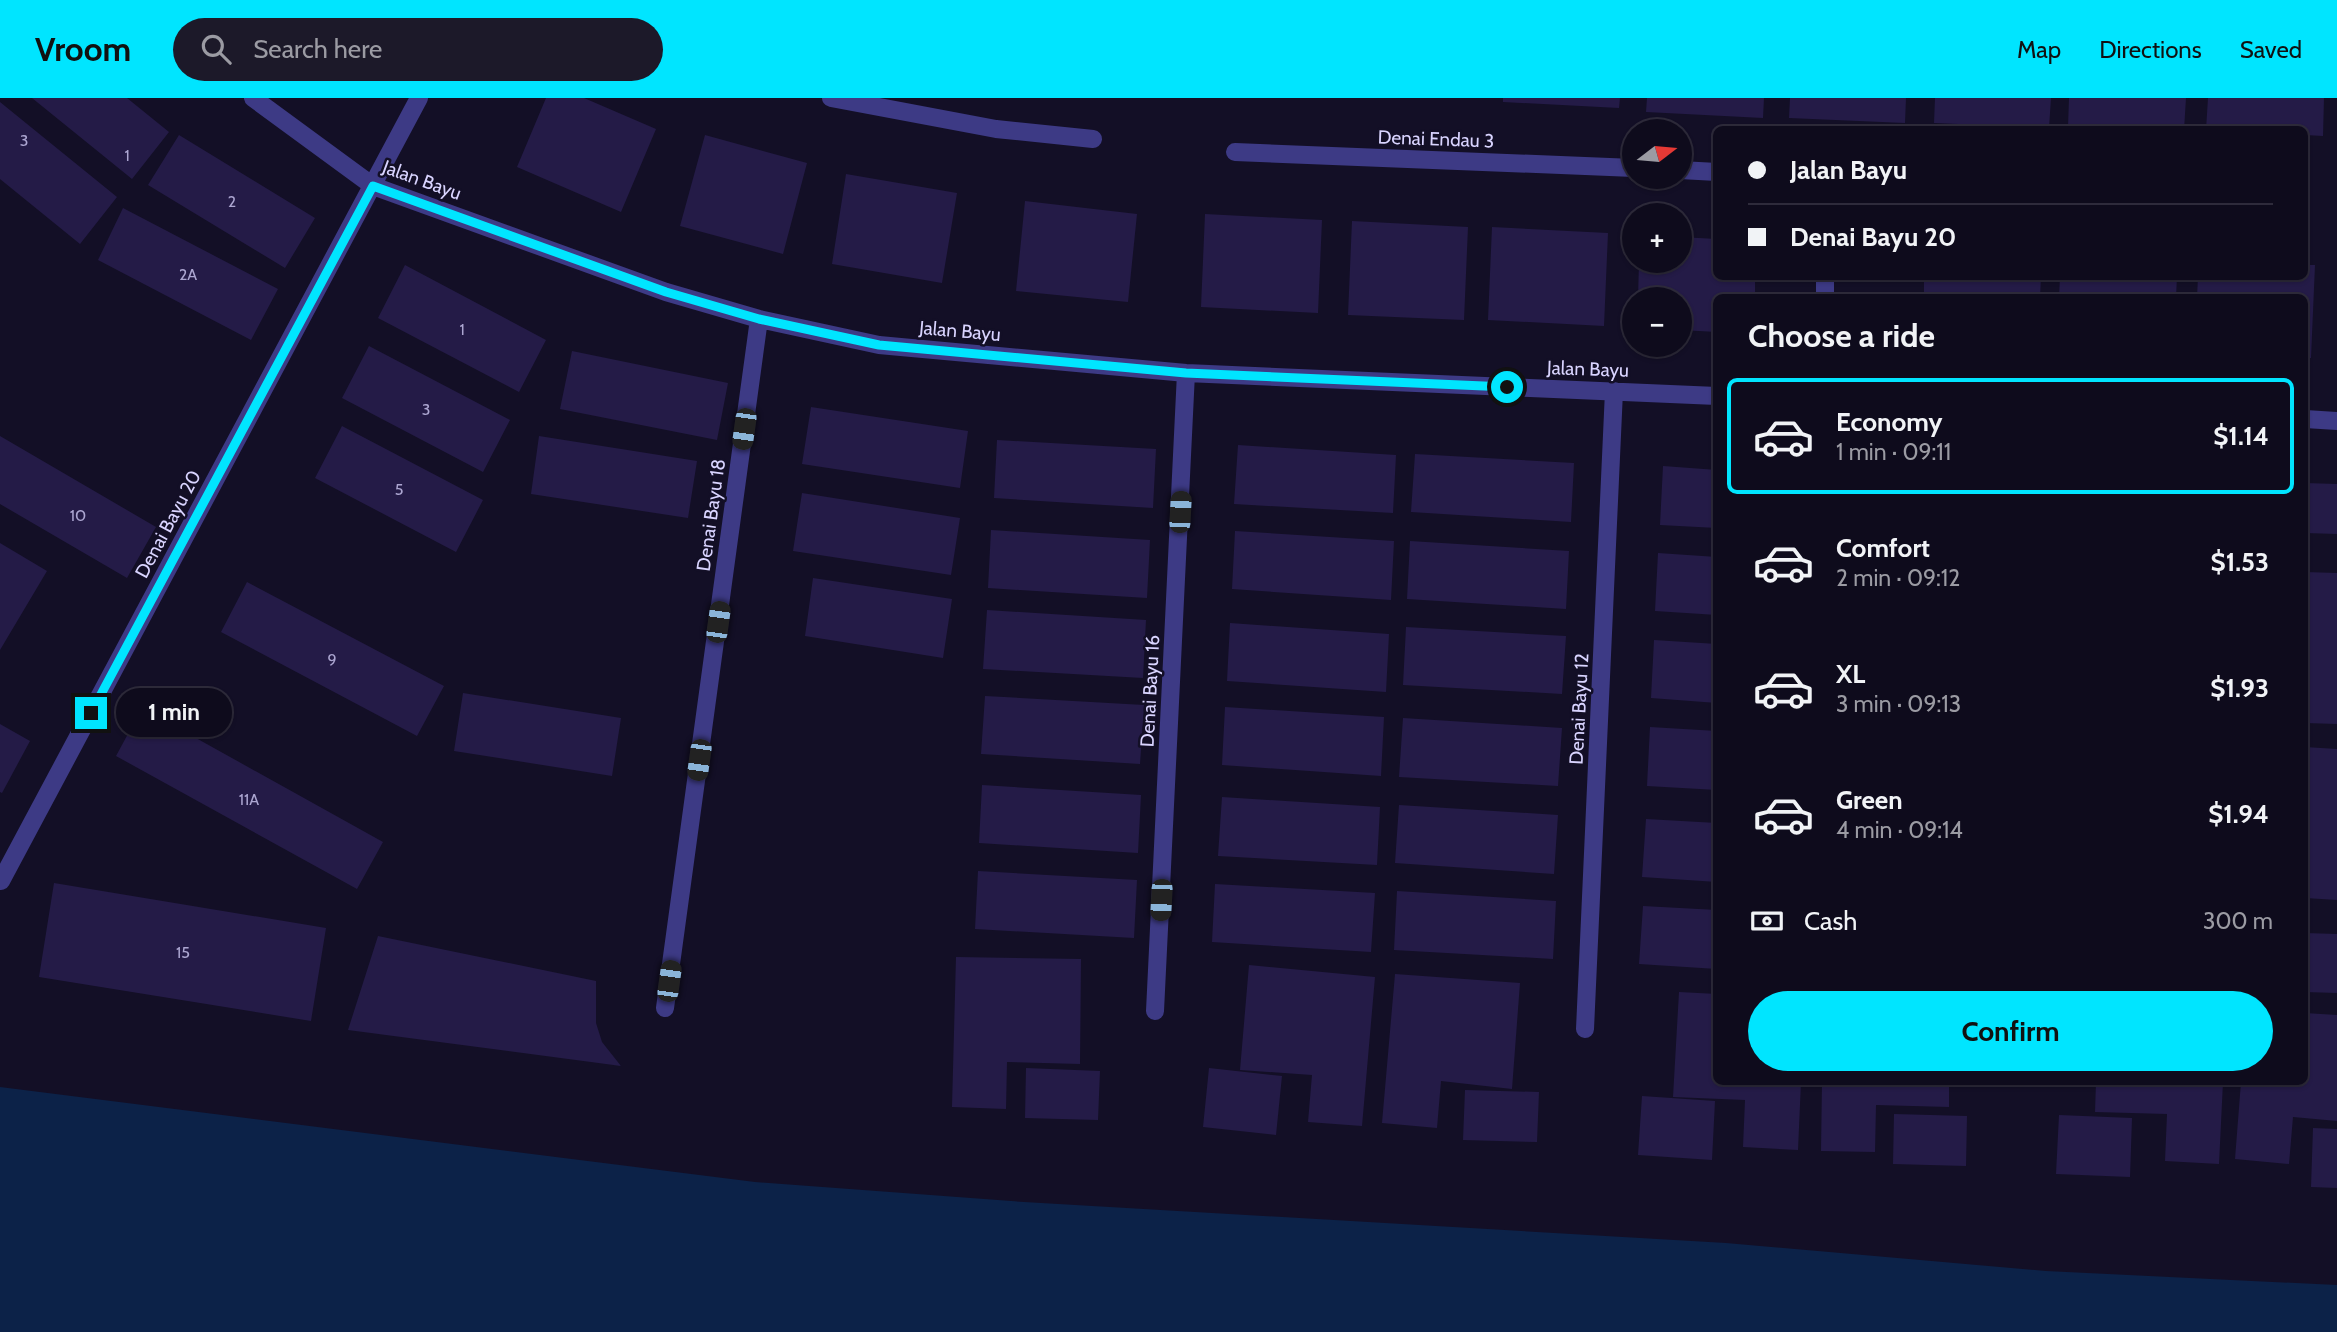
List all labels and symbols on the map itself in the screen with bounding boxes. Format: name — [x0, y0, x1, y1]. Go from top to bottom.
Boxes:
north arrow — [1622, 119, 1692, 189]
street label: Denai Endau 3 — [1377, 125, 1495, 153]
house number: 3 — [20, 131, 28, 150]
house number: 1 — [124, 146, 130, 165]
street label: Jalan Bayu — [379, 155, 464, 205]
house number: 2 — [228, 192, 236, 211]
house number: 2A — [179, 265, 197, 284]
street label: Jalan Bayu — [917, 316, 1002, 346]
house number: 1 — [459, 320, 465, 339]
street label: Jalan Bayu — [1546, 356, 1629, 382]
route start — [1491, 371, 1523, 403]
house number: 3 — [422, 400, 430, 419]
car — [731, 407, 758, 451]
street label: Denai Bayu 18 — [692, 457, 730, 573]
street label: Denai Bayu 20 — [130, 466, 206, 582]
house number: 5 — [395, 480, 403, 499]
car — [1169, 490, 1192, 534]
house number: 10 — [70, 506, 86, 525]
car — [705, 600, 732, 644]
street label: Denai Bayu 16 — [1136, 634, 1164, 748]
house number: 9 — [327, 650, 337, 669]
street label: Denai Bayu 12 — [1565, 653, 1593, 765]
callout: 1 min — [116, 688, 231, 738]
route end — [75, 697, 107, 729]
car — [686, 738, 713, 782]
house number: 11A — [239, 790, 259, 809]
car — [1150, 878, 1173, 922]
house number: 15 — [176, 943, 190, 962]
car — [656, 959, 683, 1003]

